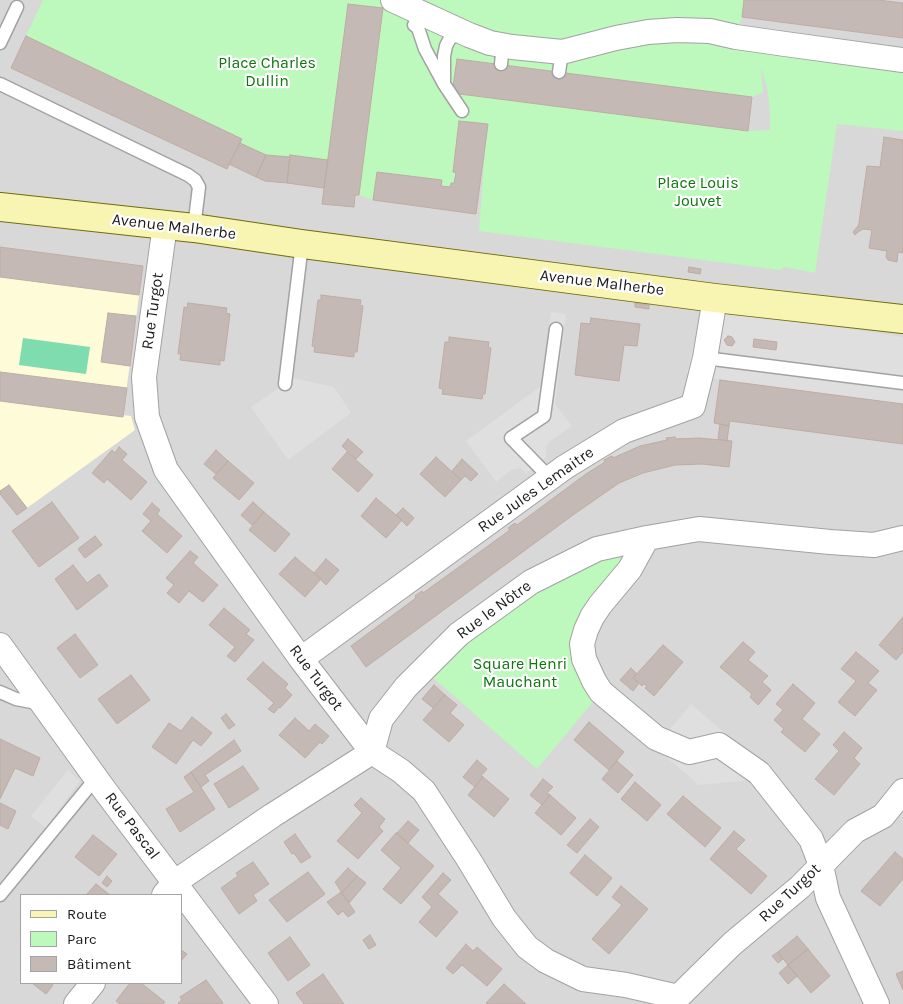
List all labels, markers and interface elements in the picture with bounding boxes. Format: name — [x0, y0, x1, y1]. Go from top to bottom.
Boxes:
park label: Place Charles Dullin — [218, 53, 316, 91]
park label: Place Louis Jouvet — [657, 173, 739, 211]
street label: Avenue Malherbe — [111, 210, 237, 244]
street label: Avenue Malherbe — [539, 266, 665, 300]
street label: Rue Turgot — [138, 271, 168, 351]
street label: Rue Jules Lemaitre — [474, 443, 598, 537]
street label: Rue le Nôtre — [453, 576, 535, 644]
street label: Rue Turgot — [285, 641, 347, 715]
park label: Square Henri Mauchant — [473, 654, 567, 692]
street label: Rue Pascal — [101, 789, 163, 863]
street label: Rue Turgot — [755, 860, 825, 926]
legend — [20, 894, 182, 984]
text: Route — [67, 905, 107, 923]
text: Parc — [67, 930, 97, 948]
text: Bâtiment — [67, 955, 131, 973]

